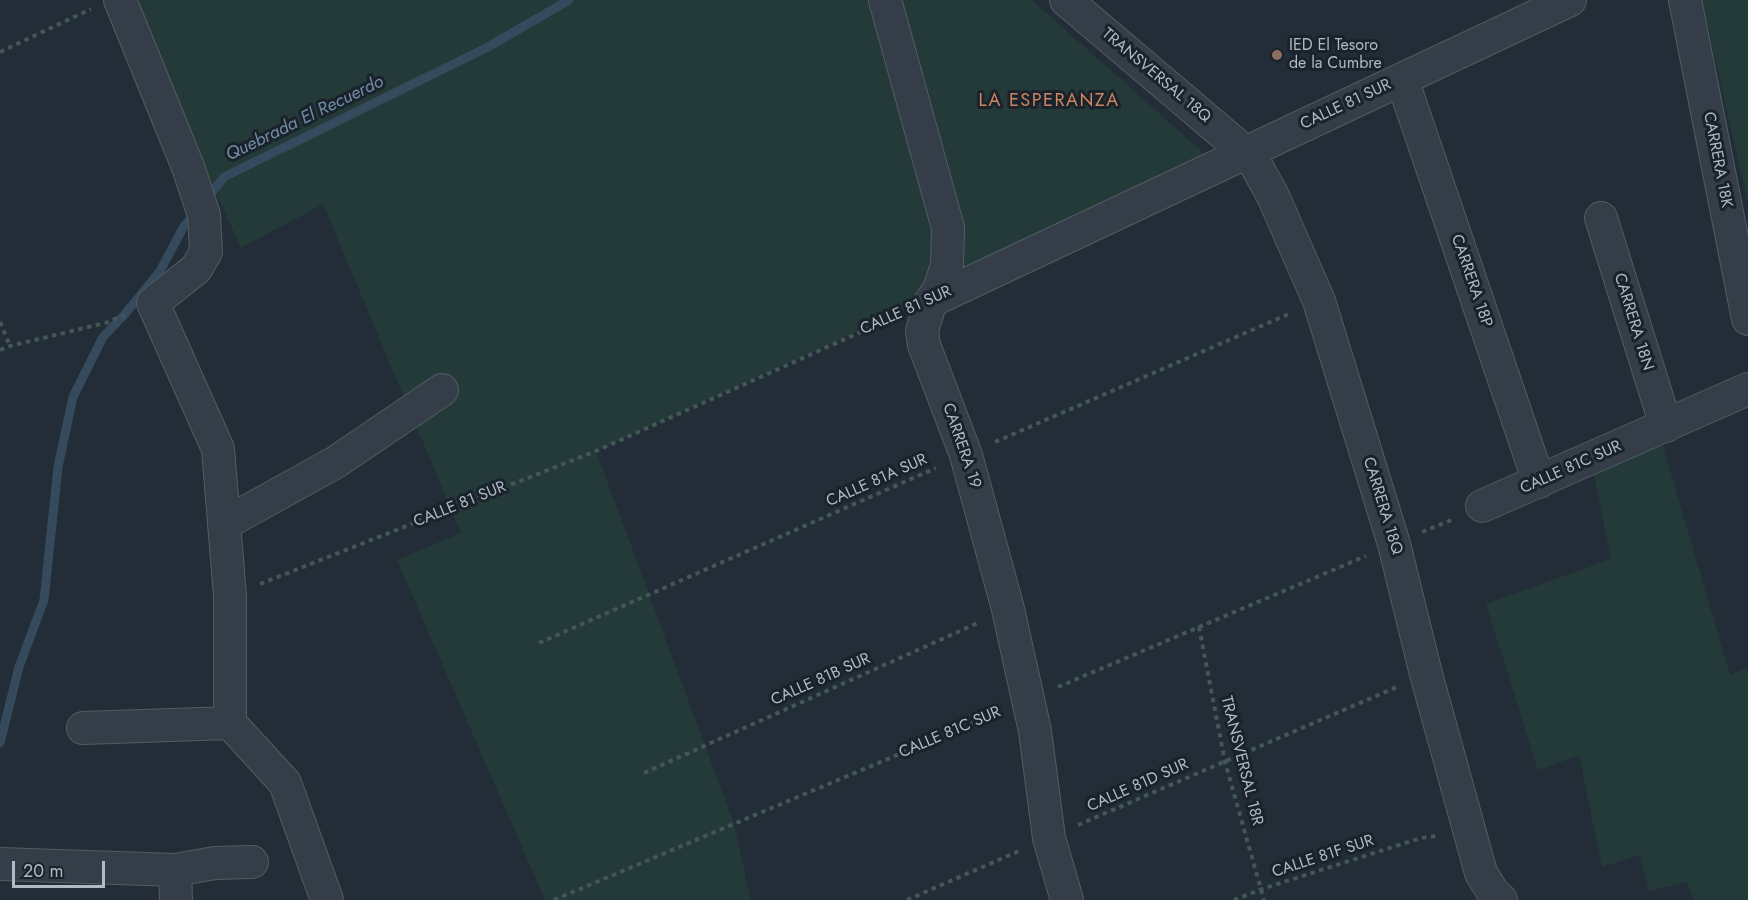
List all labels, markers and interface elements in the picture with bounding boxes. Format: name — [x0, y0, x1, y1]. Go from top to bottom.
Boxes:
street label: TRANSVERSAL 18Q — [1098, 25, 1214, 127]
place label: IED El Tesoro de la Cumbre — [1289, 36, 1382, 74]
marker: IED El Tesoro de la Cumbre — [1270, 48, 1284, 62]
water label: Quebrada El Recuerdo — [223, 71, 387, 167]
street label: CALLE 81 SUR — [1298, 76, 1394, 134]
district label: LA ESPERANZA — [978, 91, 1120, 113]
street label: CARRERA 18K — [1698, 110, 1736, 210]
street label: CARRERA 18P — [1446, 232, 1496, 330]
street label: CARRERA 18N — [1609, 271, 1657, 373]
street label: CALLE 81 SUR — [857, 282, 955, 340]
street label: CARRERA 19 — [937, 401, 985, 491]
street label: CALLE 81C SUR — [1517, 437, 1625, 499]
street label: CALLE 81A SUR — [824, 450, 930, 512]
street label: CARRERA 18Q — [1358, 455, 1406, 557]
street label: CALLE 81 SUR — [411, 478, 509, 532]
street label: CALLE 81B SUR — [768, 650, 874, 710]
street label: TRANSVERSAL 18R — [1216, 694, 1266, 828]
street label: CALLE 81C SUR — [896, 703, 1004, 763]
street label: CALLE 81D SUR — [1084, 755, 1192, 817]
street label: CALLE 81F SUR — [1270, 832, 1376, 882]
scale bar — [15, 849, 108, 887]
text: 20 m — [23, 858, 63, 884]

